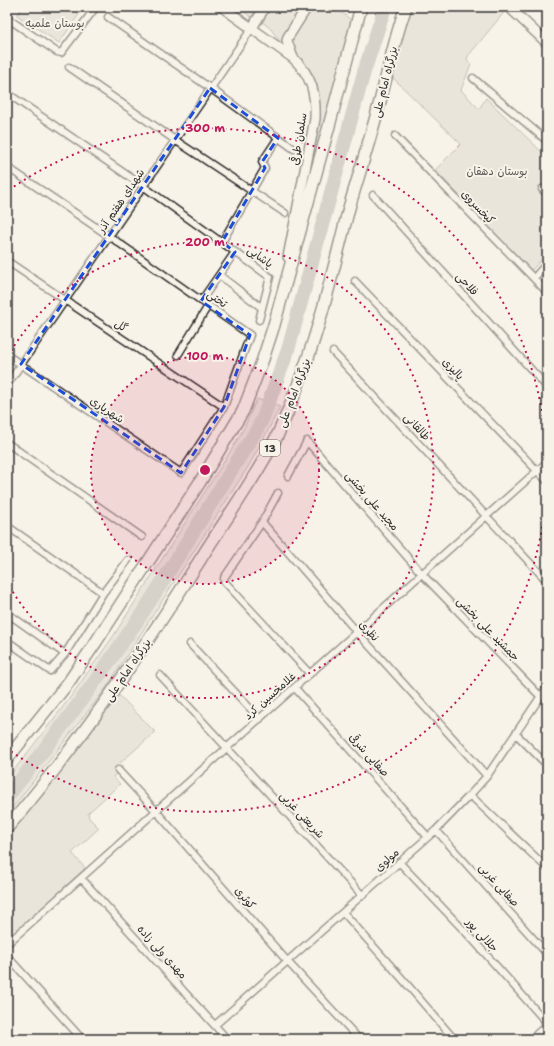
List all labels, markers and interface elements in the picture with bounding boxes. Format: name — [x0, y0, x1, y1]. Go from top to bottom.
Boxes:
park label: بوستان علمیه — [26, 16, 85, 31]
street label: بزرگراه امام علی — [369, 45, 402, 119]
street label: سلمان طرقی — [287, 112, 311, 166]
text: 300 m — [185, 120, 225, 136]
park label: بوستان دهقان — [467, 164, 528, 179]
street label: شهدای هفتم آذر — [93, 166, 149, 238]
street label: کیخسروی — [458, 187, 498, 228]
text: 200 m — [185, 234, 225, 250]
street label: پاشایی — [244, 243, 276, 271]
street label: فلاحی — [453, 269, 481, 299]
street label: تختی — [204, 287, 231, 312]
street label: گل — [112, 316, 131, 336]
text: 100 m — [187, 348, 224, 364]
street label: پالیزی — [439, 355, 467, 383]
street label: بزرگراه امام علی — [274, 356, 315, 430]
street label: شهریاری — [87, 393, 127, 427]
street label: طالقانی — [400, 410, 434, 444]
road number: 13 — [260, 440, 280, 456]
centre of rings — [198, 463, 212, 477]
street label: مجید علی بخشی — [342, 468, 402, 534]
street label: جمشید علی بخشی — [453, 594, 523, 664]
street label: نظری — [356, 617, 382, 645]
street label: بزرگراه امام علی — [101, 636, 155, 705]
street label: غلامحسین کرد — [241, 669, 299, 723]
street label: صفایی شرقی — [346, 730, 392, 780]
street label: شریعتی غربی — [276, 788, 328, 842]
street label: مولوی — [372, 845, 402, 875]
street label: صفایی غربی — [476, 860, 522, 910]
street label: کوثری — [231, 884, 259, 913]
street label: جلالی پور — [462, 914, 502, 955]
street label: مهدی ولی زاده — [134, 922, 190, 982]

